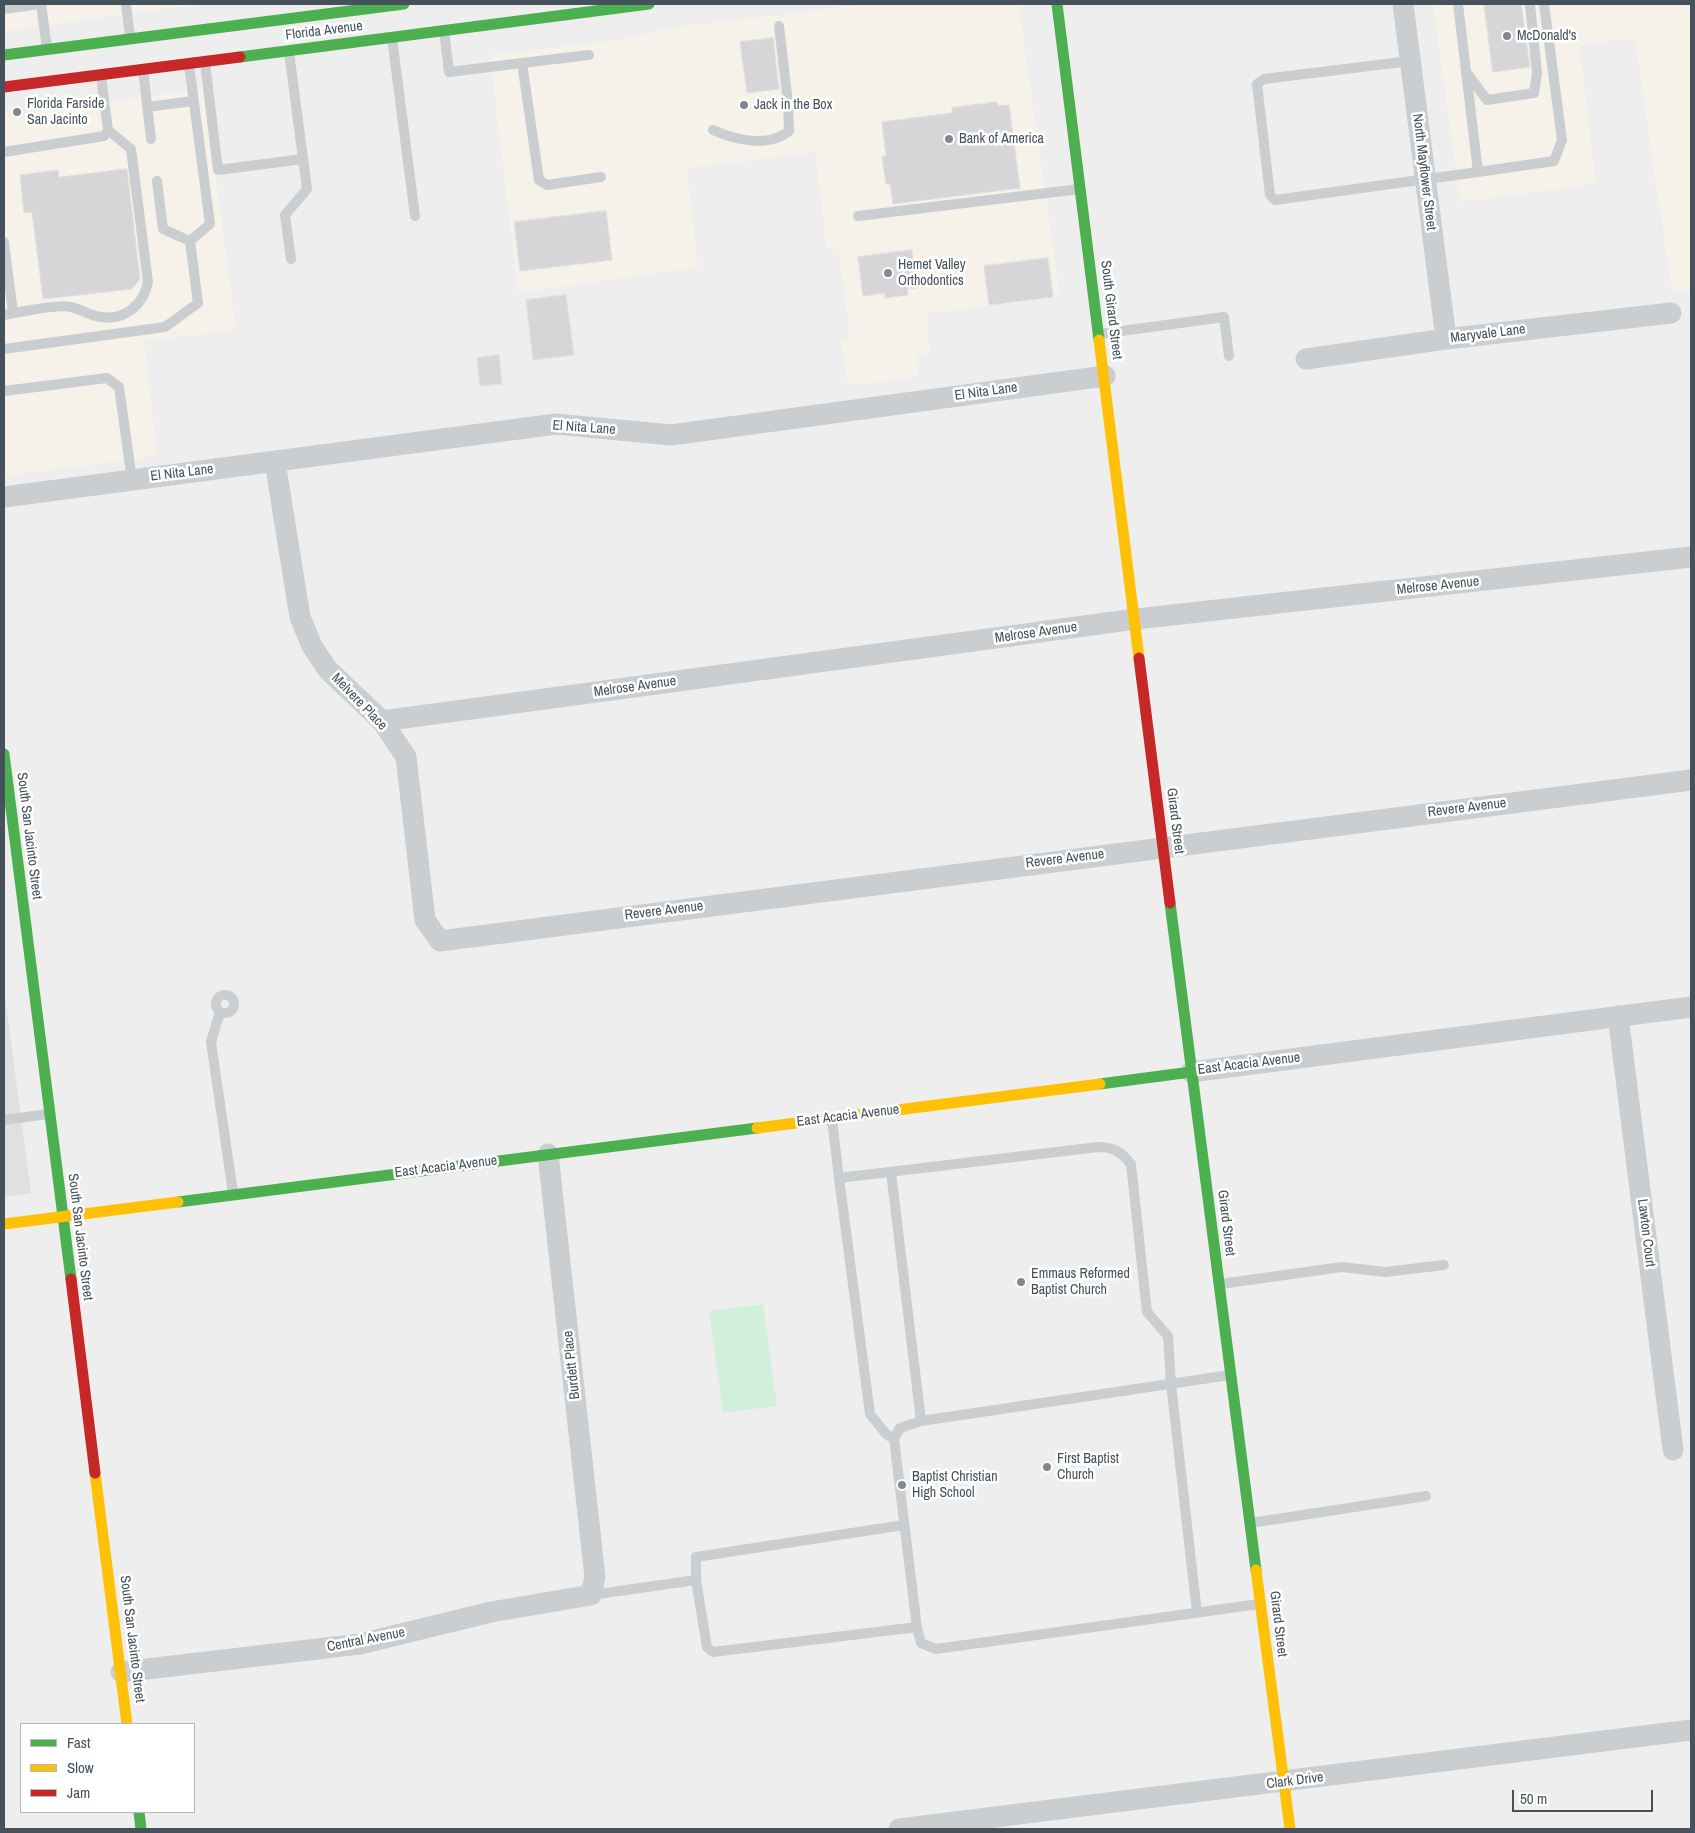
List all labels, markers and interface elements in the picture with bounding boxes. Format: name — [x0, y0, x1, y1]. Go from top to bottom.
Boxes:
street label: Florida Avenue — [284, 18, 364, 44]
place label: McDonald's — [1517, 28, 1577, 44]
marker: McDonald's — [1501, 30, 1513, 42]
place label: Florida Farside San Jacinto — [27, 96, 104, 128]
place label: Jack in the Box — [754, 97, 832, 113]
marker: Jack in the Box — [738, 99, 750, 111]
marker: Florida Farside San Jacinto — [11, 106, 23, 118]
street label: North Mayflower Street — [1409, 113, 1439, 231]
place label: Bank of America — [959, 131, 1044, 147]
marker: Bank of America — [943, 133, 955, 145]
place label: Hemet Valley Orthodontics — [898, 257, 965, 290]
street label: South Girard Street — [1097, 260, 1125, 360]
marker: Hemet Valley Orthodontics — [882, 267, 894, 279]
street label: Maryvale Lane — [1450, 321, 1526, 347]
street label: El Nita Lane — [954, 379, 1018, 405]
street label: El Nita Lane — [552, 417, 616, 439]
street label: El Nita Lane — [150, 461, 214, 485]
street label: Melrose Avenue — [1396, 573, 1480, 599]
street label: Melrose Avenue — [994, 619, 1078, 647]
street label: Melvere Place — [328, 670, 390, 734]
street label: Melrose Avenue — [593, 673, 677, 701]
street label: South San Jacinto Street — [13, 772, 45, 900]
street label: Girard Street — [1163, 787, 1187, 855]
street label: Revere Avenue — [1427, 795, 1507, 821]
street label: Revere Avenue — [1025, 846, 1105, 872]
street label: Revere Avenue — [624, 898, 704, 924]
street label: East Acacia Avenue — [1197, 1049, 1301, 1079]
street label: East Acacia Avenue — [796, 1101, 900, 1131]
street label: East Acacia Avenue — [394, 1152, 498, 1182]
street label: South San Jacinto Street — [64, 1173, 96, 1301]
street label: Girard Street — [1214, 1189, 1238, 1257]
street label: Lawton Court — [1634, 1198, 1658, 1268]
place label: Emmaus Reformed Baptist Church — [1031, 1266, 1130, 1298]
marker: Emmaus Reformed Baptist Church — [1015, 1276, 1027, 1288]
street label: Burdett Place — [560, 1330, 584, 1400]
place label: First Baptist Church — [1057, 1451, 1119, 1484]
marker: First Baptist Church — [1041, 1461, 1053, 1473]
place label: Baptist Christian High School — [912, 1469, 998, 1501]
marker: Baptist Christian High School — [896, 1479, 908, 1491]
street label: South San Jacinto Street — [116, 1575, 148, 1703]
street label: Girard Street — [1266, 1590, 1290, 1658]
street label: Central Avenue — [326, 1624, 406, 1656]
legend — [20, 1723, 195, 1813]
text: Fast — [67, 1732, 90, 1753]
text: Slow — [67, 1757, 94, 1778]
street label: Clark Drive — [1265, 1769, 1325, 1793]
scale bar — [1515, 1780, 1656, 1812]
text: Jam — [67, 1782, 90, 1803]
text: 50 m — [1520, 1788, 1547, 1809]

